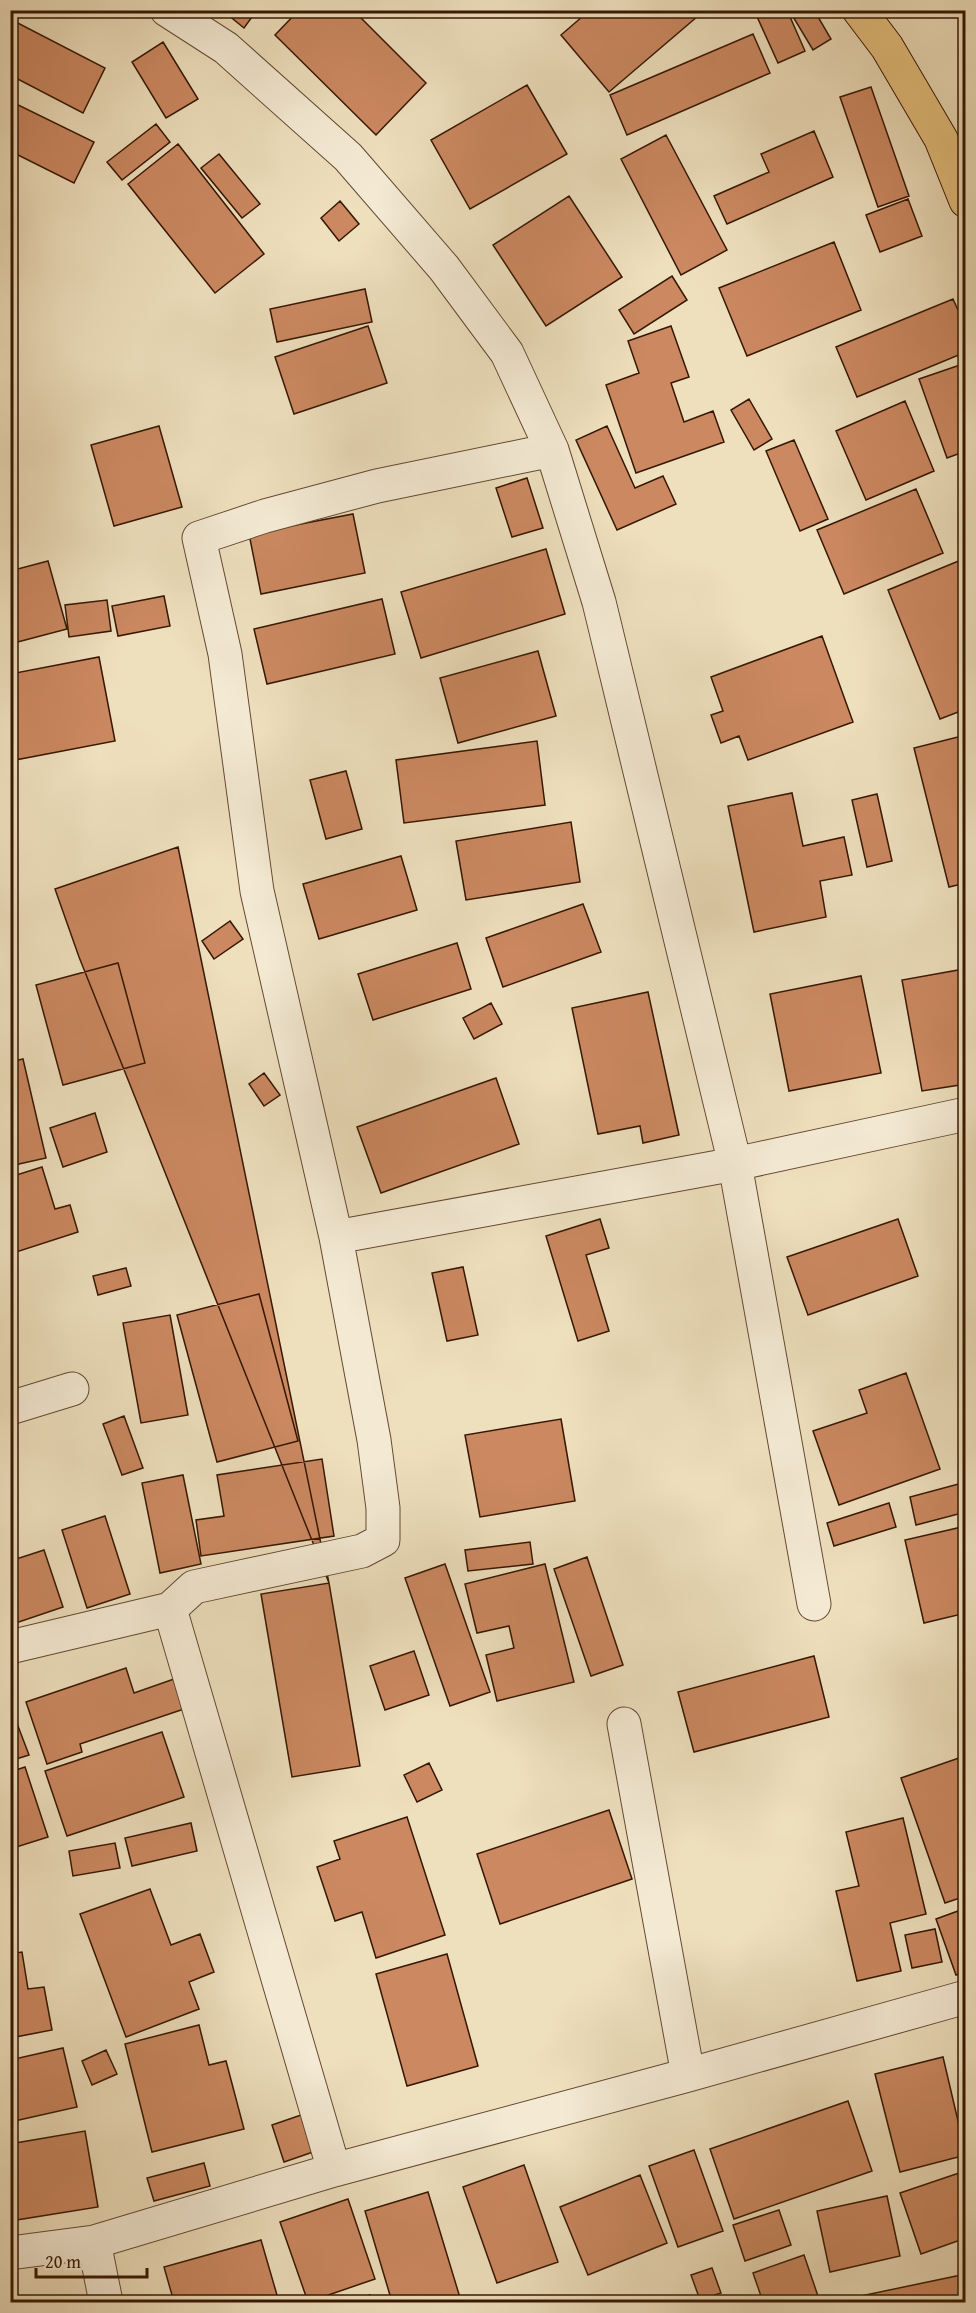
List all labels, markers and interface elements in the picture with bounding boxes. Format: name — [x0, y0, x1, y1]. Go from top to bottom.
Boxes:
scale bar — [36, 2241, 147, 2279]
text: 20 m — [45, 2248, 81, 2275]

